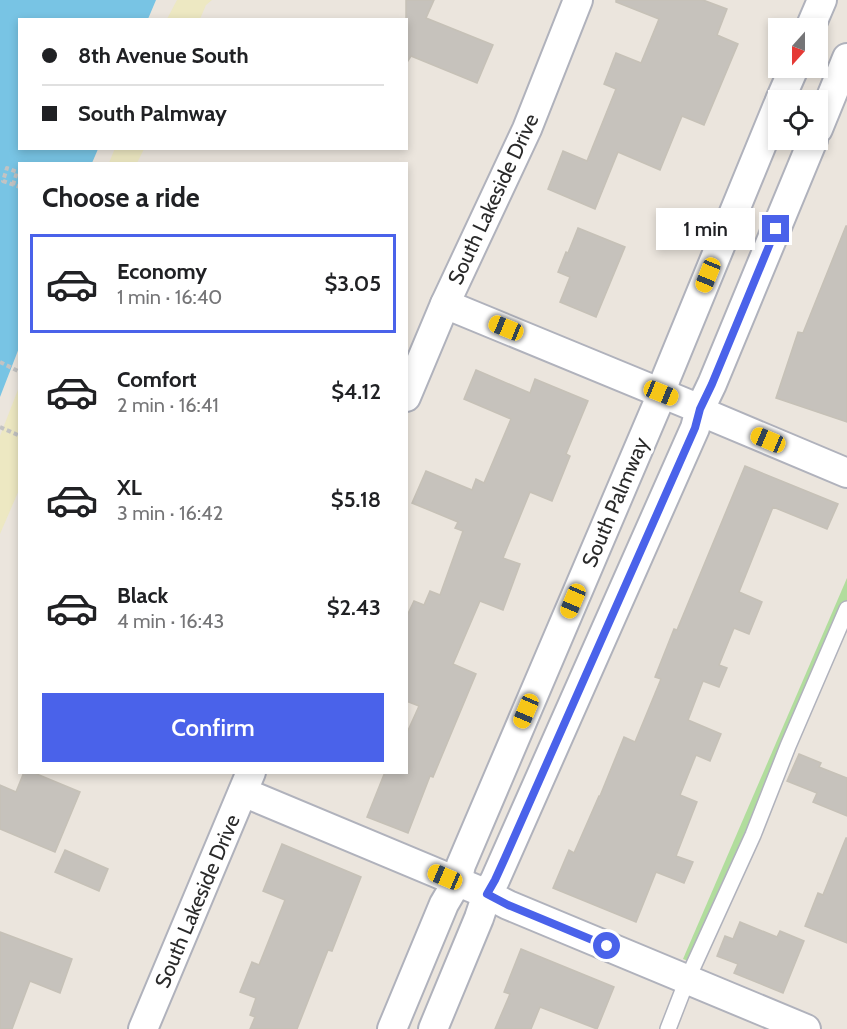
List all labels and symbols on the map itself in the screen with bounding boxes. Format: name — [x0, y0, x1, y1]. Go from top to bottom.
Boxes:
north arrow — [768, 18, 828, 78]
street label: South Lakeside Drive — [442, 109, 544, 288]
callout: 1 min — [656, 208, 755, 250]
route end — [762, 215, 789, 242]
car — [693, 255, 723, 295]
car — [486, 313, 526, 343]
car — [641, 378, 681, 408]
car — [748, 425, 788, 455]
street label: South Palmway — [576, 433, 654, 571]
car — [558, 581, 588, 621]
car — [511, 691, 541, 731]
street label: South Lakeside Drive — [149, 810, 245, 991]
car — [425, 862, 465, 892]
route start — [593, 932, 620, 959]

